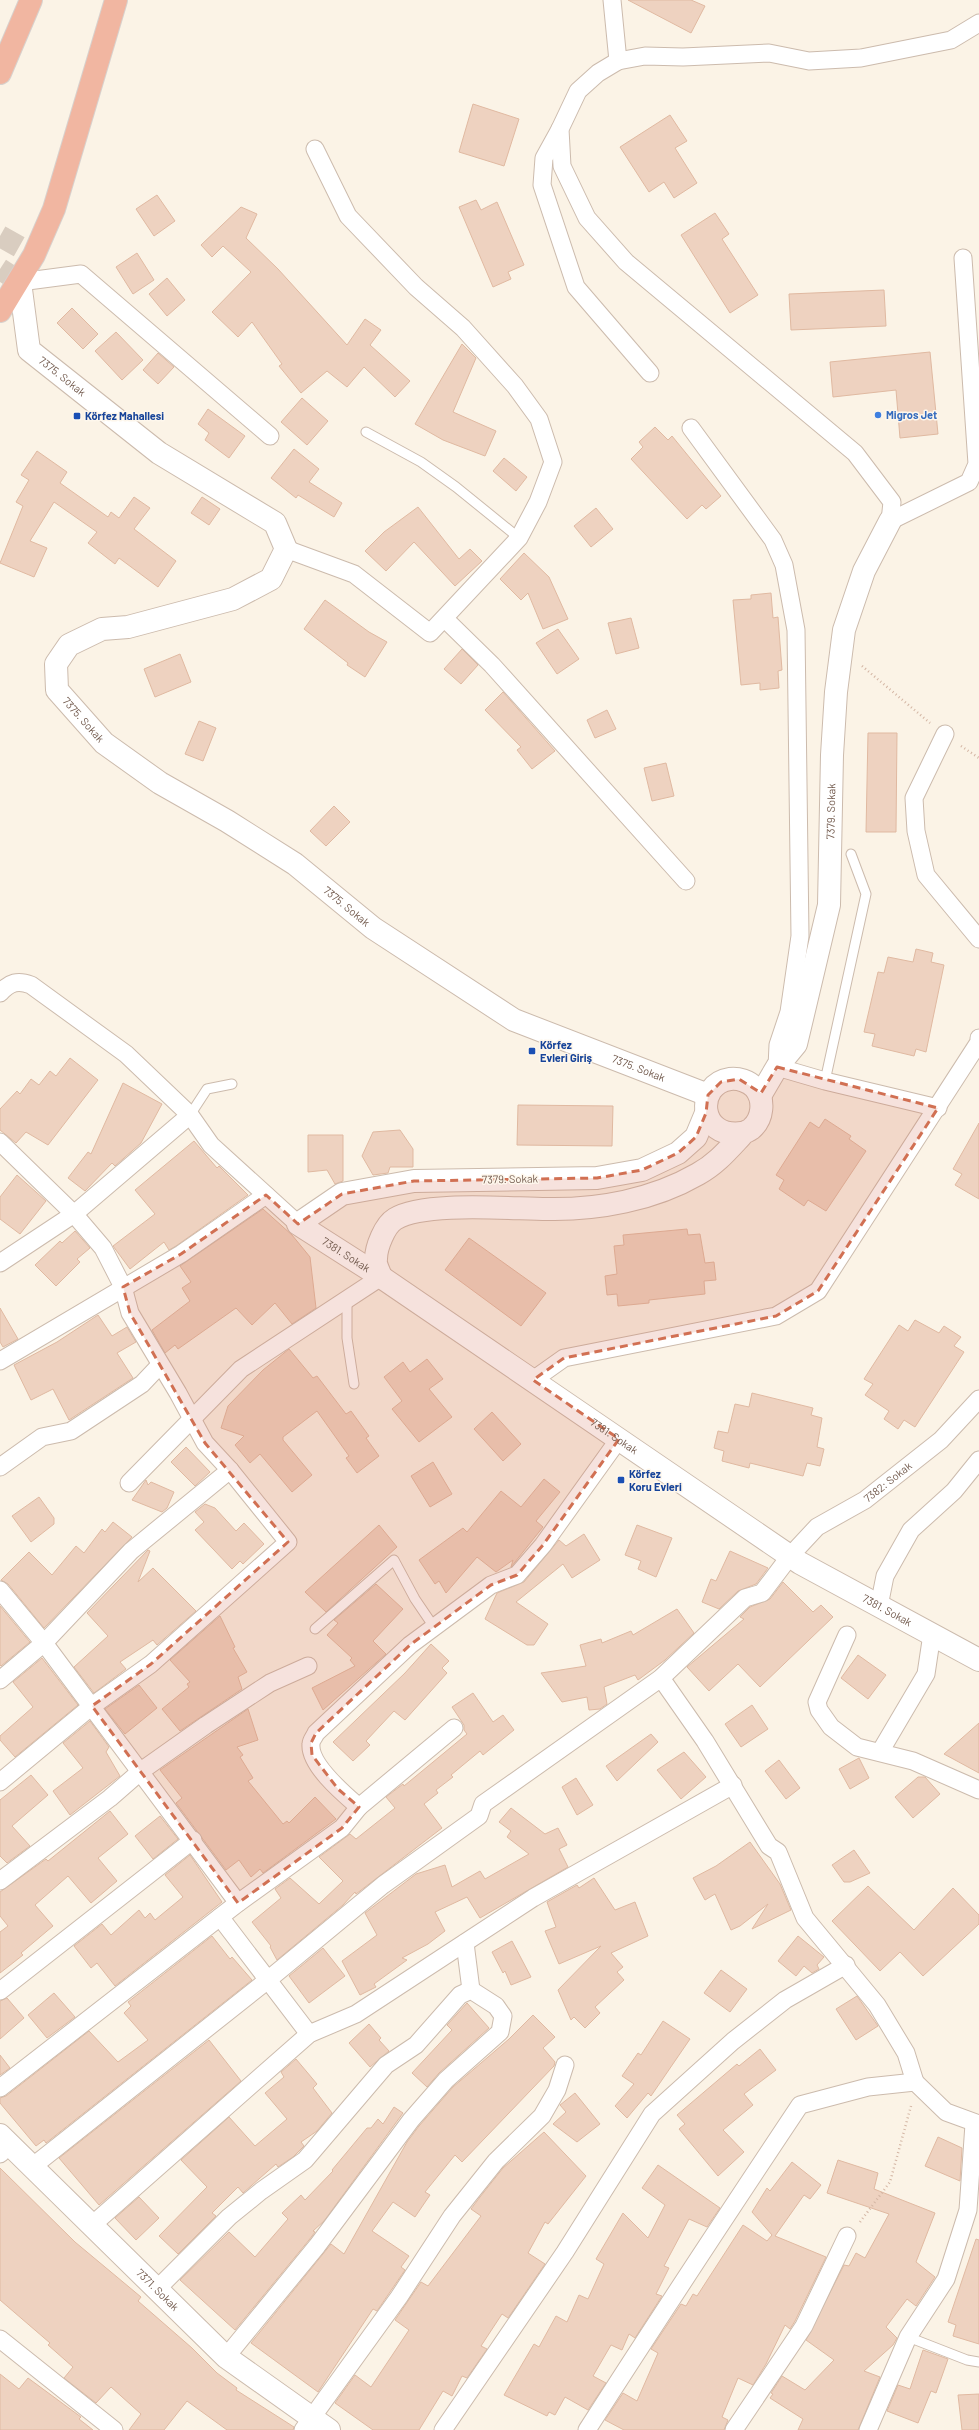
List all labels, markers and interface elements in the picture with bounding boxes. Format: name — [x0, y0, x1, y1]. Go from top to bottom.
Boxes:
street label: 7375. Sokak — [37, 353, 89, 399]
place label: Migros Jet — [886, 408, 937, 421]
place label: Körfez Mahallesi — [85, 409, 164, 422]
marker: Migros Jet — [873, 410, 883, 420]
marker: Körfez Mahallesi — [72, 411, 82, 421]
street label: 7375. Sokak — [60, 694, 108, 745]
street label: 7379. Sokak — [823, 783, 837, 839]
street label: 7375. Sokak — [321, 883, 373, 929]
place label: Körfez Evleri Giriş — [540, 1038, 593, 1064]
marker: Körfez Evleri Giriş — [527, 1046, 537, 1056]
street label: 7375. Sokak — [610, 1052, 668, 1084]
street label: 7379. Sokak — [482, 1172, 539, 1185]
street label: 7381. Sokak — [320, 1234, 373, 1275]
street label: 7381. Sokak — [588, 1415, 641, 1457]
street label: 7382: Sokak — [861, 1458, 914, 1505]
place label: Körfez Koru Evleri — [629, 1467, 682, 1493]
marker: Körfez Koru Evleri — [616, 1475, 626, 1485]
street label: 7381. Sokak — [860, 1591, 915, 1629]
street label: 7371. Sokak — [134, 2266, 182, 2313]

